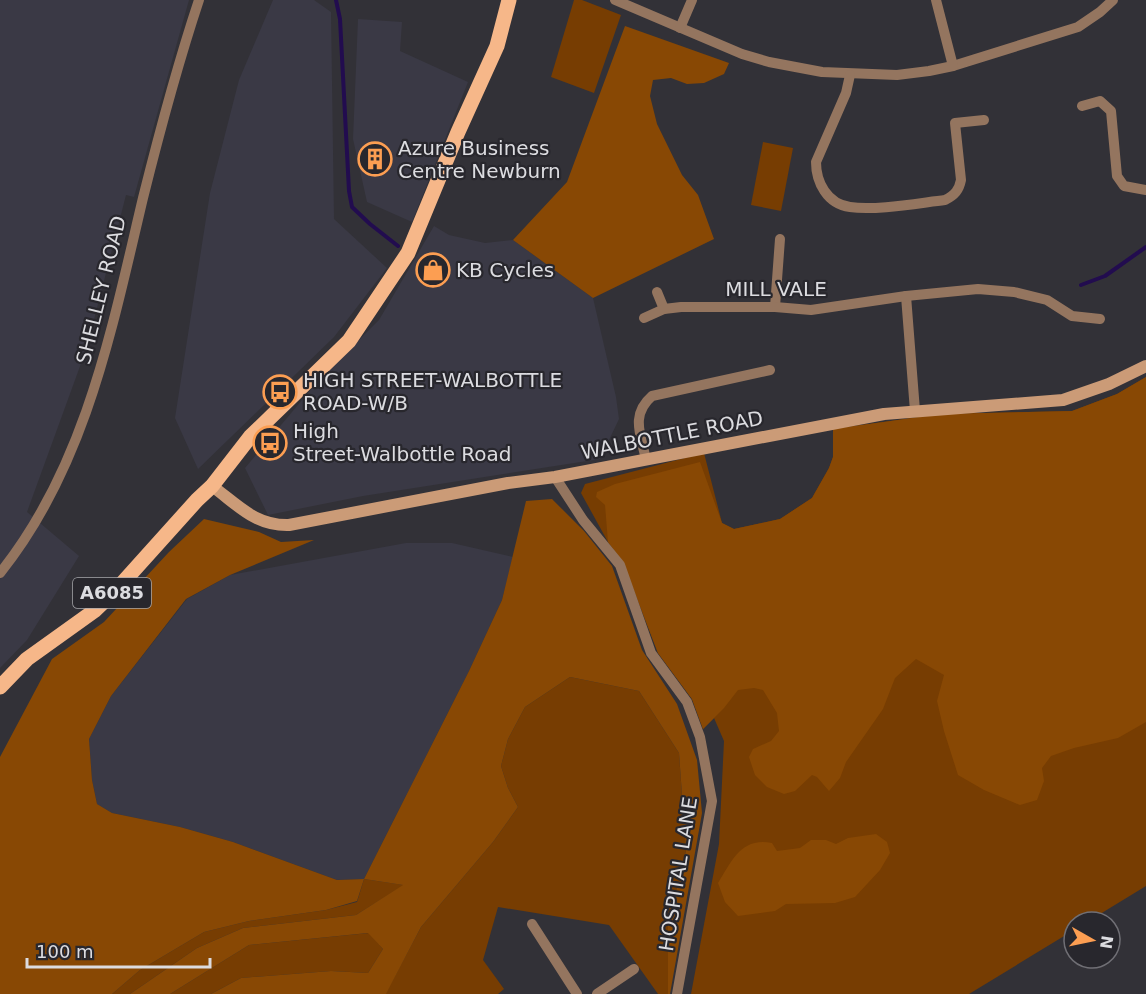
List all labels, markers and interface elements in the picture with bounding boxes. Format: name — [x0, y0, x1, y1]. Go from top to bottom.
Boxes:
place label: Azure Business Centre Newburn — [398, 136, 561, 183]
building icon: Azure Business Centre Newburn — [357, 141, 393, 177]
street label: SHELLEY ROAD — [71, 213, 131, 367]
shop icon: KB Cycles — [415, 252, 451, 288]
place label: KB Cycles — [456, 258, 554, 282]
street label: MILL VALE — [725, 277, 827, 301]
place label: HIGH STREET-WALBOTTLE ROAD-W/B — [303, 368, 562, 415]
bus stop icon: HIGH STREET-WALBOTTLE ROAD-W/B — [262, 374, 298, 410]
street label: WALBOTTLE ROAD — [579, 406, 765, 464]
place label: High Street-Walbottle Road — [293, 419, 512, 466]
bus stop icon: High Street-Walbottle Road — [252, 425, 288, 461]
road number: A6085 — [73, 578, 151, 608]
street label: HOSPITAL LANE — [654, 795, 702, 953]
north arrow — [1062, 910, 1122, 970]
scale bar — [27, 931, 210, 969]
text: N — [1096, 934, 1117, 950]
text: 100 m — [36, 941, 94, 962]

